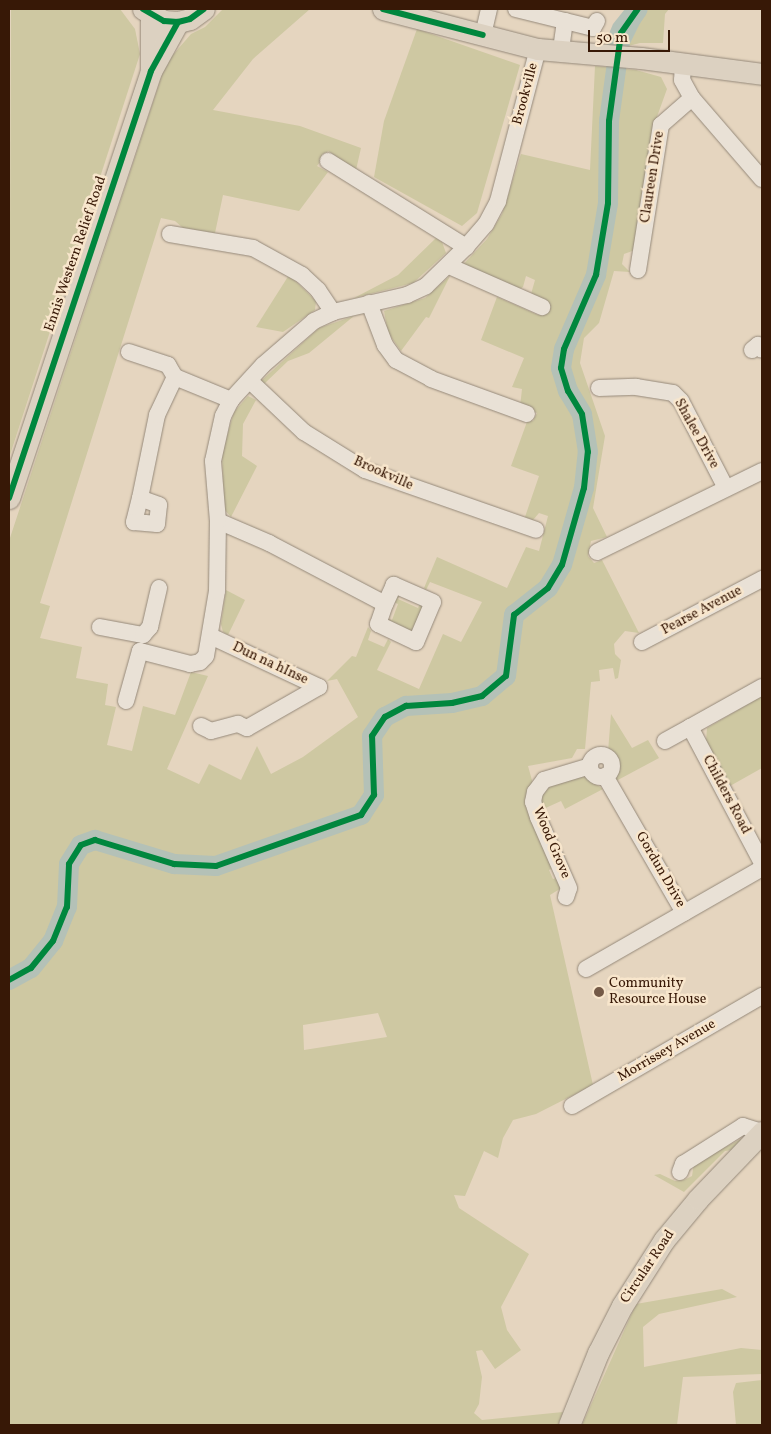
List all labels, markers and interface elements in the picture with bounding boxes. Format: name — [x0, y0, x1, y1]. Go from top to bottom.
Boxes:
scale bar — [591, 20, 674, 52]
text: 50 m — [596, 28, 628, 49]
street label: Brookville — [510, 61, 542, 127]
street label: Claureen Drive — [637, 130, 669, 224]
street label: Ennis Western Relief Road — [42, 175, 110, 333]
street label: Shalee Drive — [670, 396, 722, 472]
street label: Brookville — [351, 453, 415, 495]
street label: Pearse Avenue — [659, 583, 745, 639]
street label: Dun na hInse — [229, 639, 311, 689]
street label: Childers Road — [698, 753, 754, 837]
street label: Wood Grove — [528, 805, 574, 881]
street label: Gordun Drive — [632, 829, 688, 911]
place label: Community Resource House — [609, 976, 706, 1009]
marker: Community Resource House — [593, 986, 605, 998]
street label: Morrissey Avenue — [615, 1016, 719, 1086]
street label: Circular Road — [617, 1227, 679, 1307]

